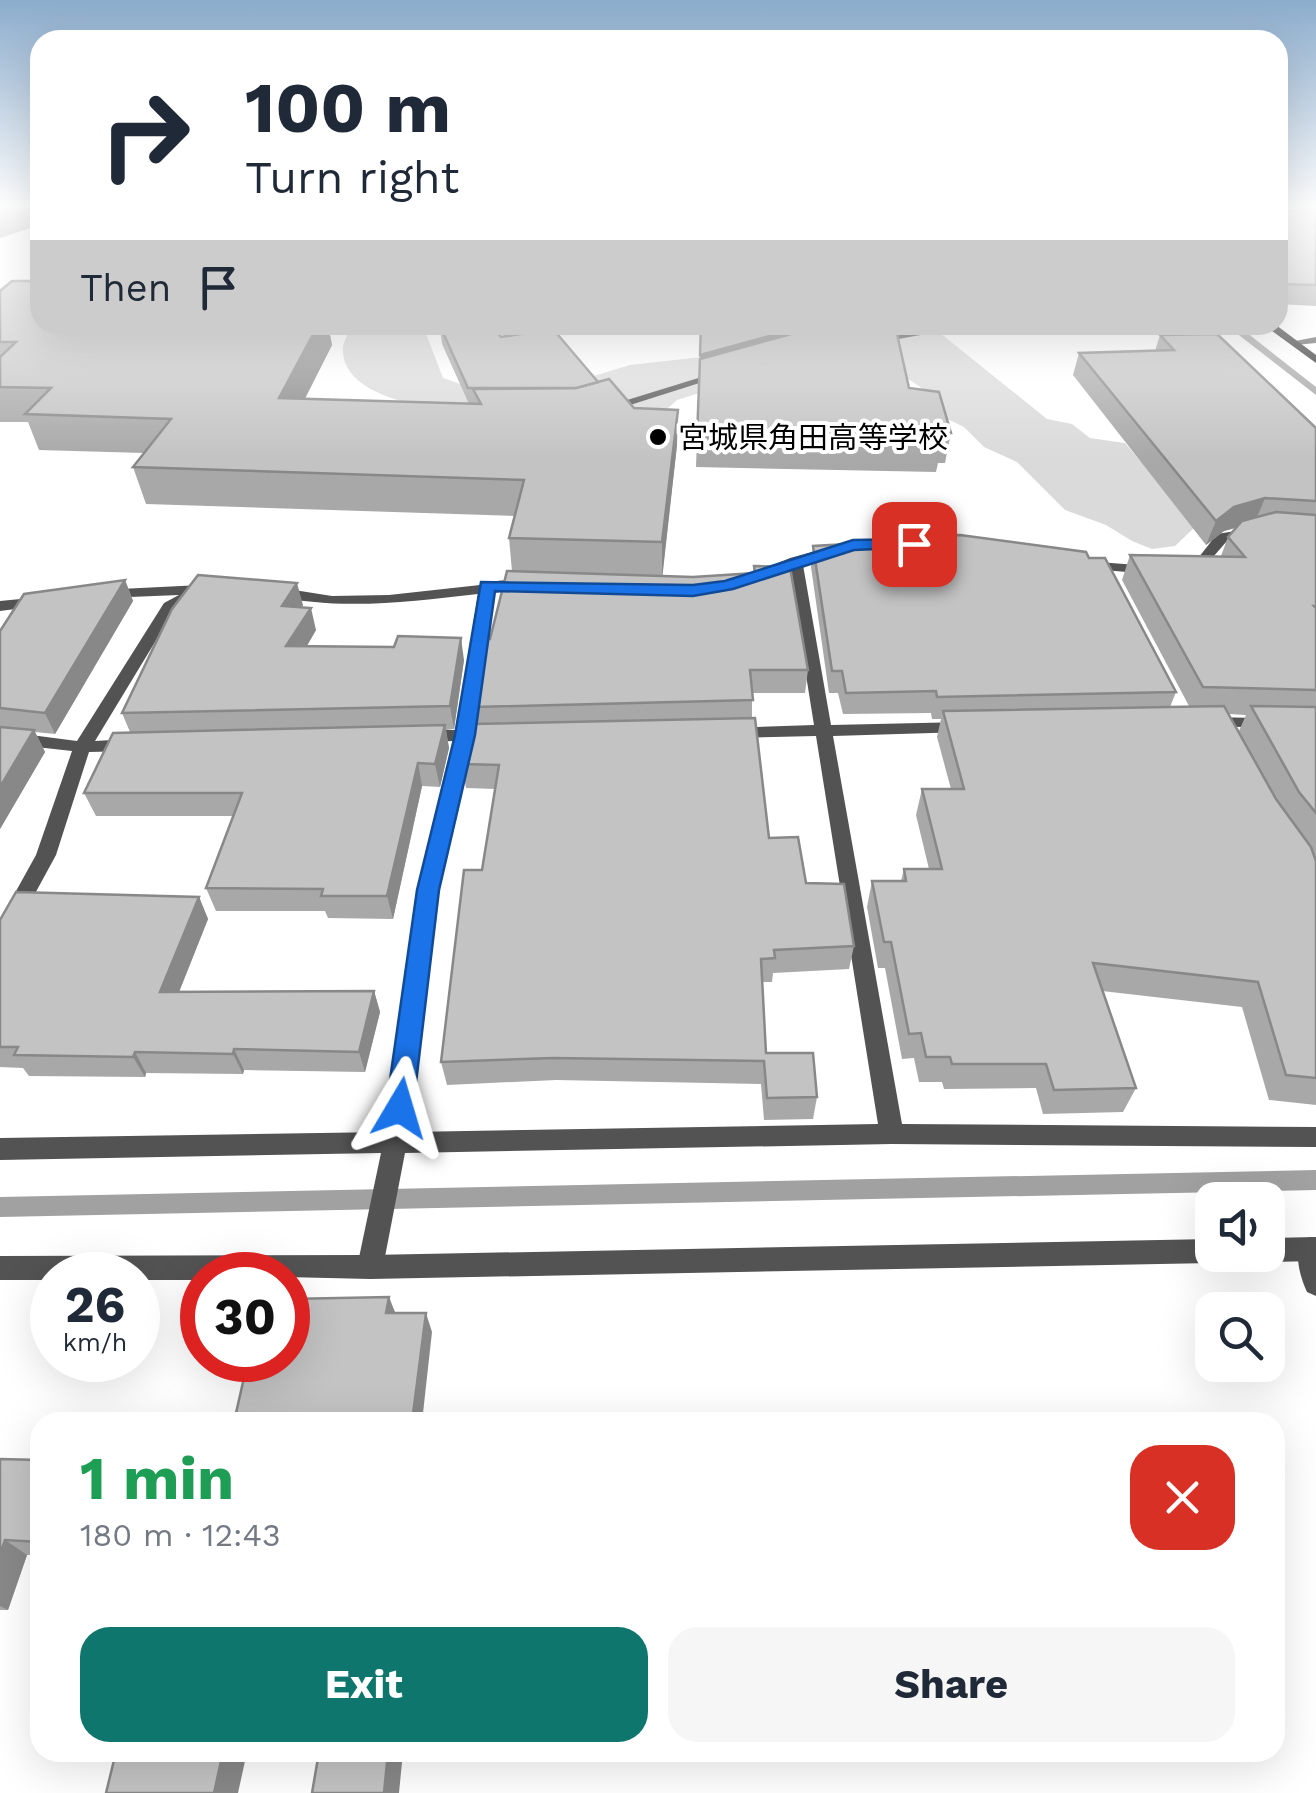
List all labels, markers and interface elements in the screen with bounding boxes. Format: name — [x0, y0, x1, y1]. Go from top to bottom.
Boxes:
text: 100 m — [245, 67, 451, 149]
icon: right — [80, 70, 210, 200]
text: Turn right — [245, 151, 459, 204]
icon: arrive — [191, 260, 246, 315]
text: Then — [80, 266, 171, 310]
place label: 宮城県角田高等学校 — [678, 420, 948, 455]
marker: 宮城県角田高等学校 — [647, 426, 669, 448]
pin — [872, 502, 957, 587]
icon: arrive — [887, 517, 942, 572]
position arrow — [348, 1056, 452, 1160]
map controls — [1195, 1182, 1285, 1382]
button: sound — [1195, 1182, 1285, 1272]
speed limit sign: 30 — [180, 1252, 310, 1382]
text: 26 — [65, 1275, 125, 1334]
button: search — [1195, 1292, 1285, 1382]
text: km/h — [63, 1328, 127, 1357]
text: 1 min — [80, 1443, 234, 1514]
button: close — [1130, 1445, 1235, 1550]
text: 180 m · 12:43 — [80, 1516, 281, 1554]
button: Exit — [80, 1627, 648, 1742]
button: Share — [668, 1627, 1235, 1742]

